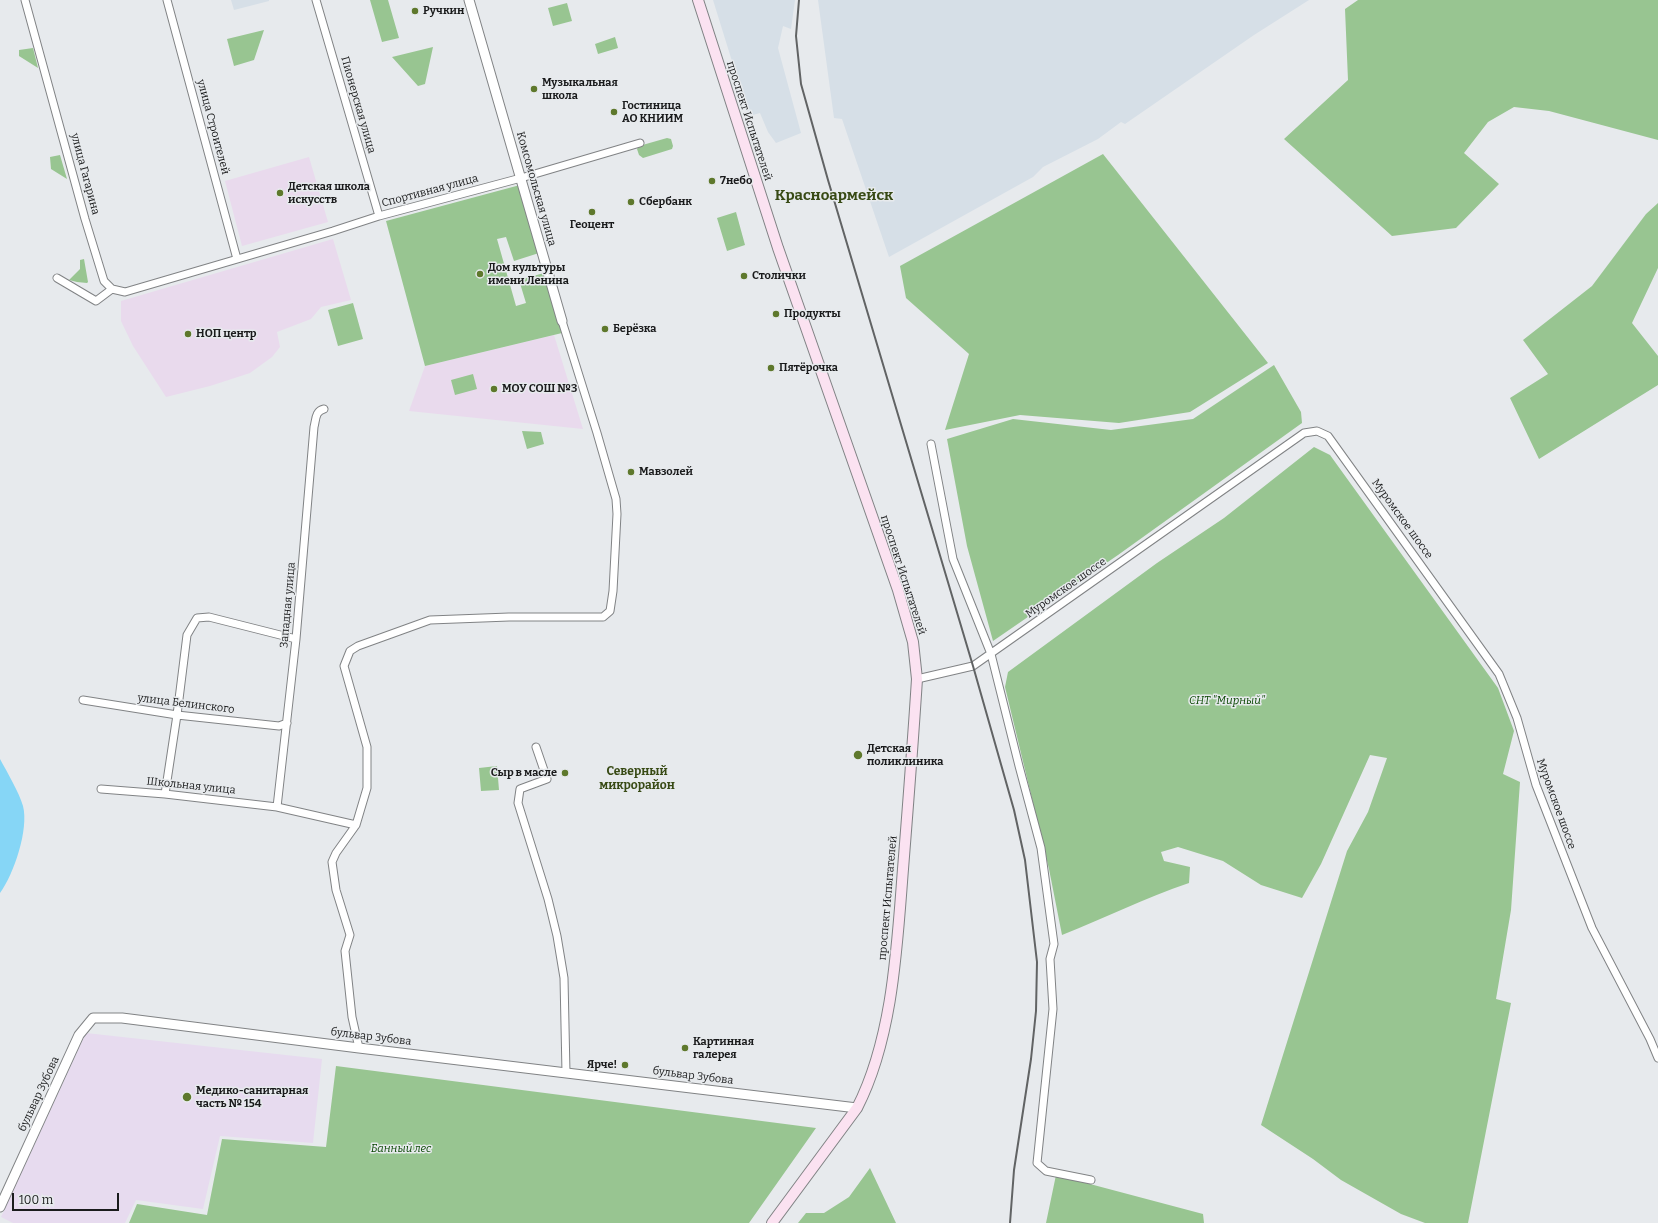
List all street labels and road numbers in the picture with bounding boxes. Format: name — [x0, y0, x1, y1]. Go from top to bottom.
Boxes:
street label: Пионерская улица — [338, 55, 378, 155]
street label: проспект Испытателей — [723, 59, 775, 183]
street label: улица Строителей — [194, 78, 232, 176]
street label: Комсомольская улица — [513, 130, 559, 248]
street label: улица Гагарина — [68, 132, 102, 216]
street label: Спортивная улица — [380, 172, 480, 210]
street label: Муромское шоссе — [1369, 476, 1435, 562]
street label: проспект Испытателей — [877, 513, 929, 637]
street label: Муромское шоссе — [1023, 555, 1109, 621]
street label: Западная улица — [278, 562, 298, 648]
street label: улица Белинского — [137, 692, 235, 716]
street label: Муромское шоссе — [1533, 757, 1579, 851]
street label: Школьная улица — [146, 775, 236, 797]
street label: проспект Испытателей — [876, 835, 900, 961]
street label: бульвар Зубова — [330, 1025, 412, 1049]
street label: бульвар Зубова — [16, 1054, 62, 1134]
street label: бульвар Зубова — [652, 1064, 734, 1088]

